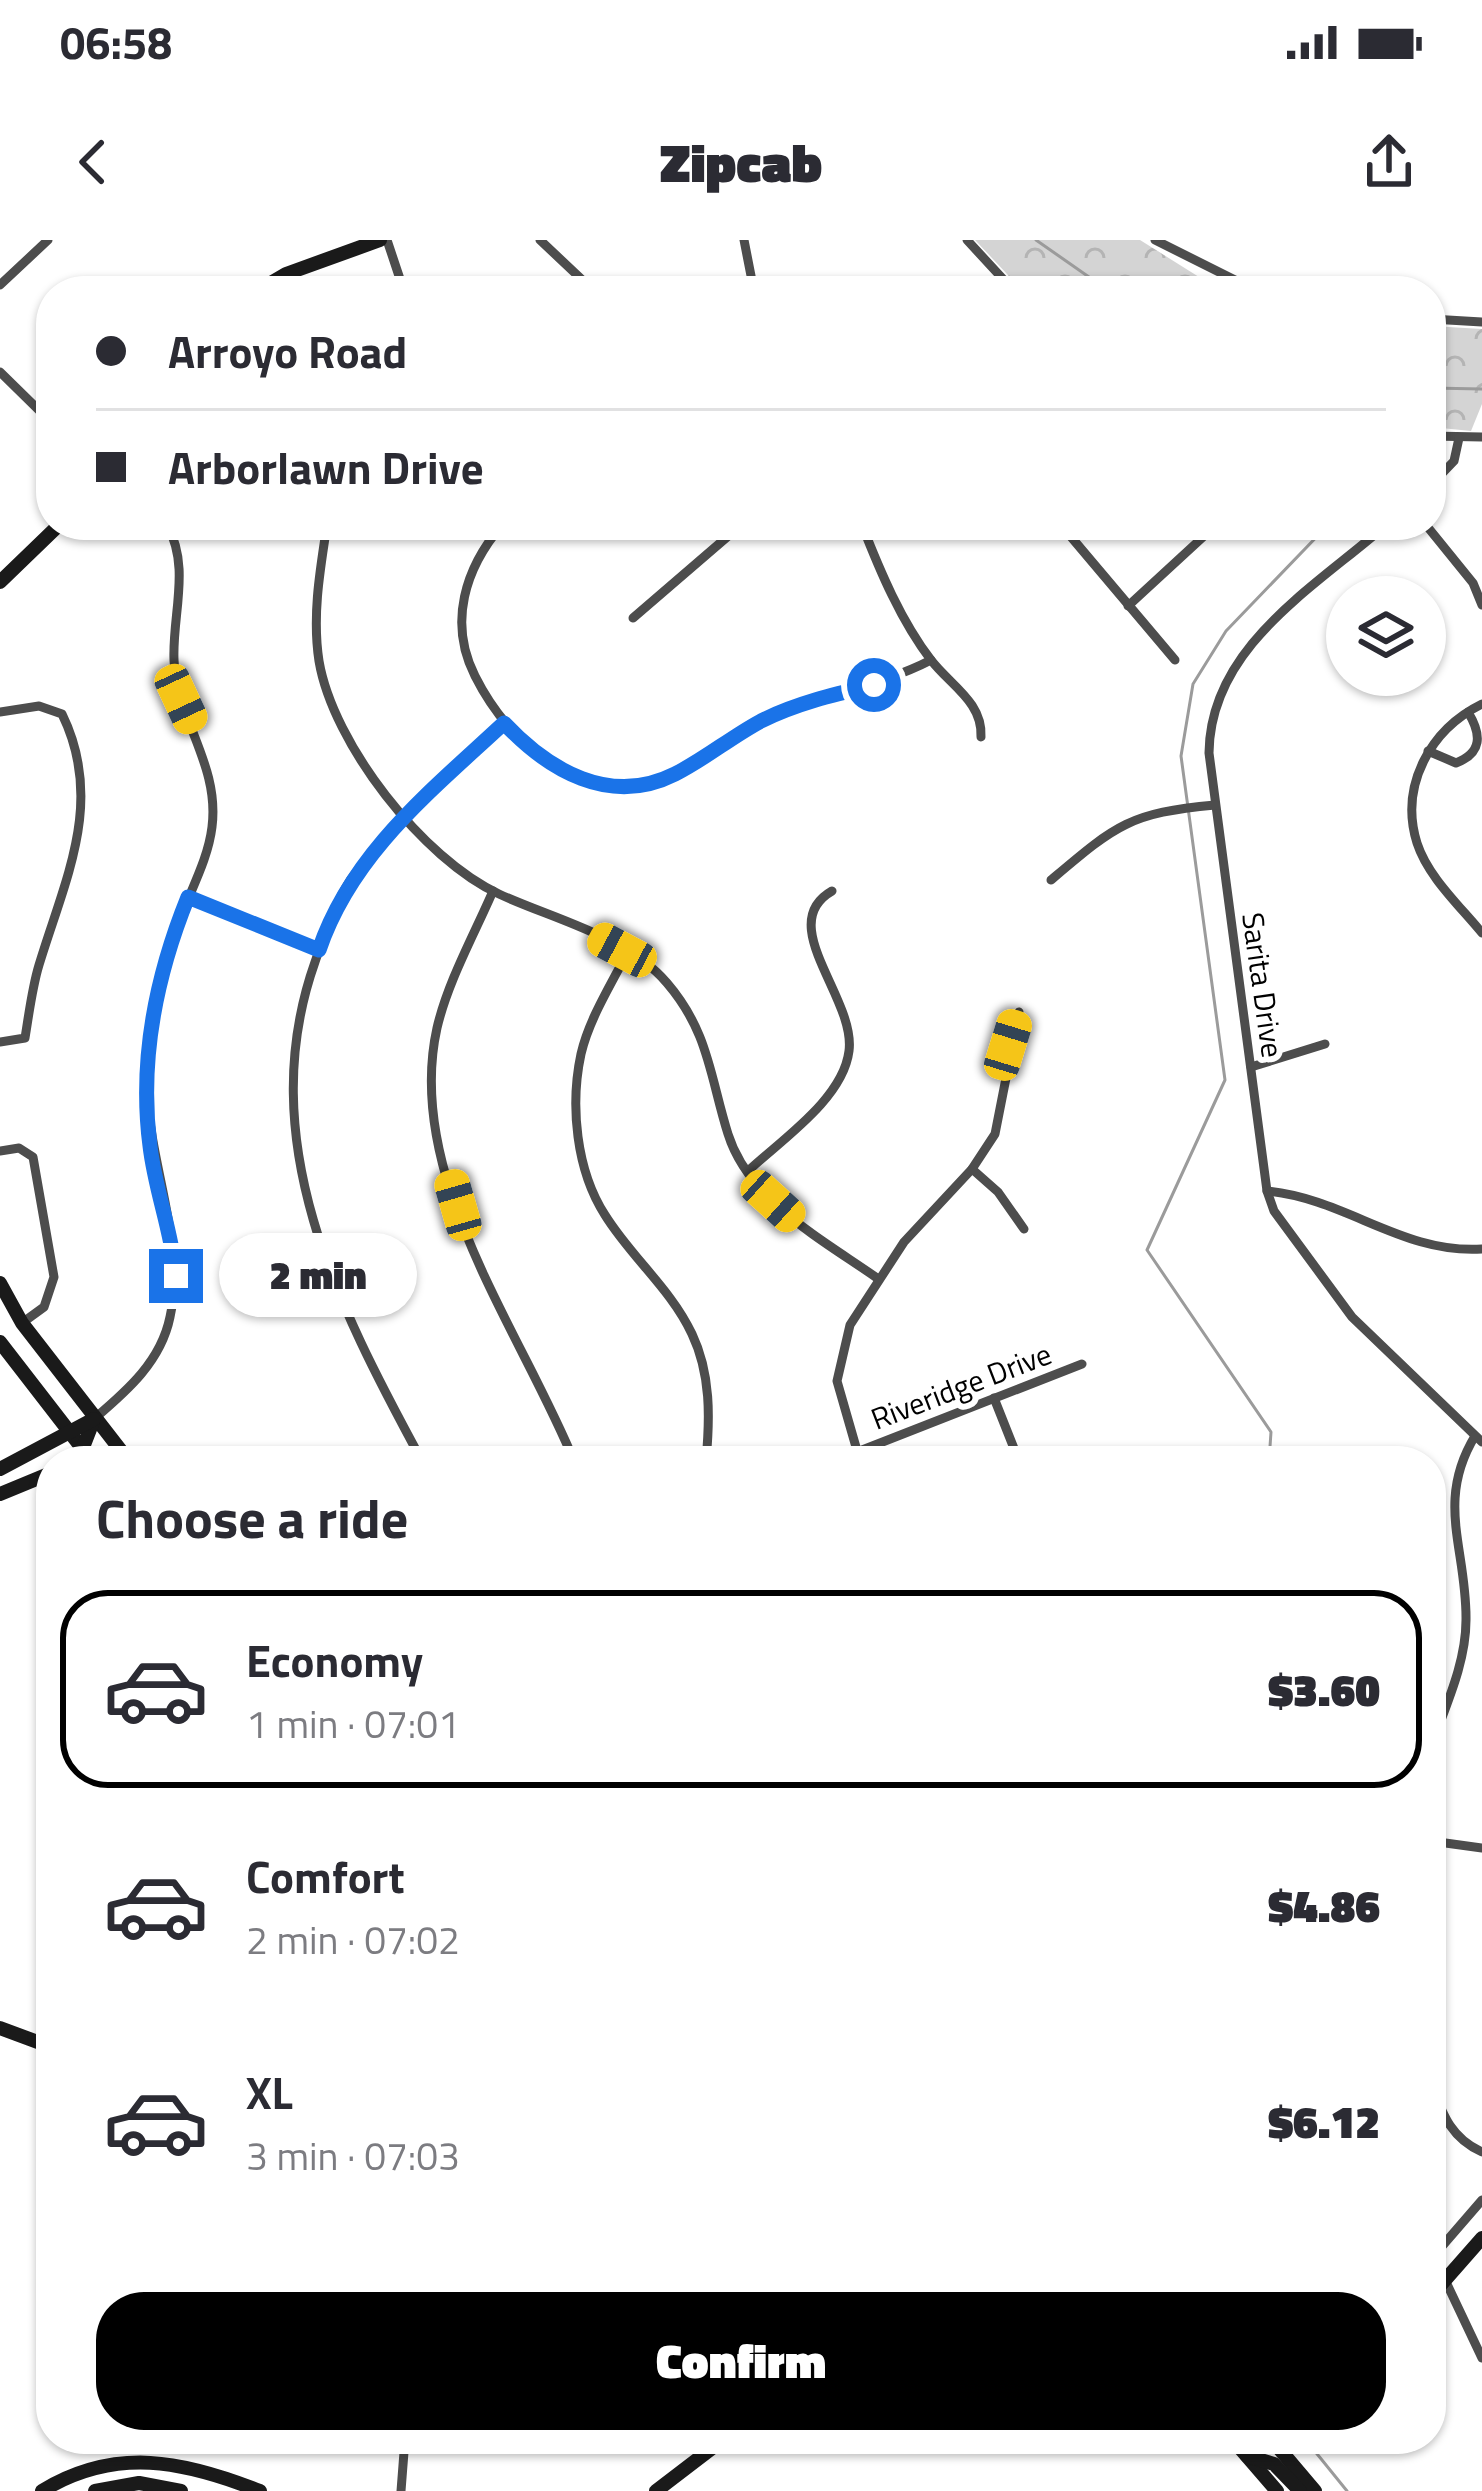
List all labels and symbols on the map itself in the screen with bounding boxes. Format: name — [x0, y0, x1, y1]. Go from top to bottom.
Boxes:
route start — [847, 658, 901, 712]
car — [149, 659, 213, 739]
street label: Sarita Drive — [1230, 910, 1296, 1060]
car — [582, 917, 662, 983]
car — [980, 1005, 1036, 1085]
car — [734, 1164, 812, 1238]
car — [431, 1165, 485, 1245]
callout: 2 min — [218, 1234, 416, 1318]
route end — [149, 1249, 203, 1303]
street label: Riveridge Drive — [864, 1330, 1058, 1442]

